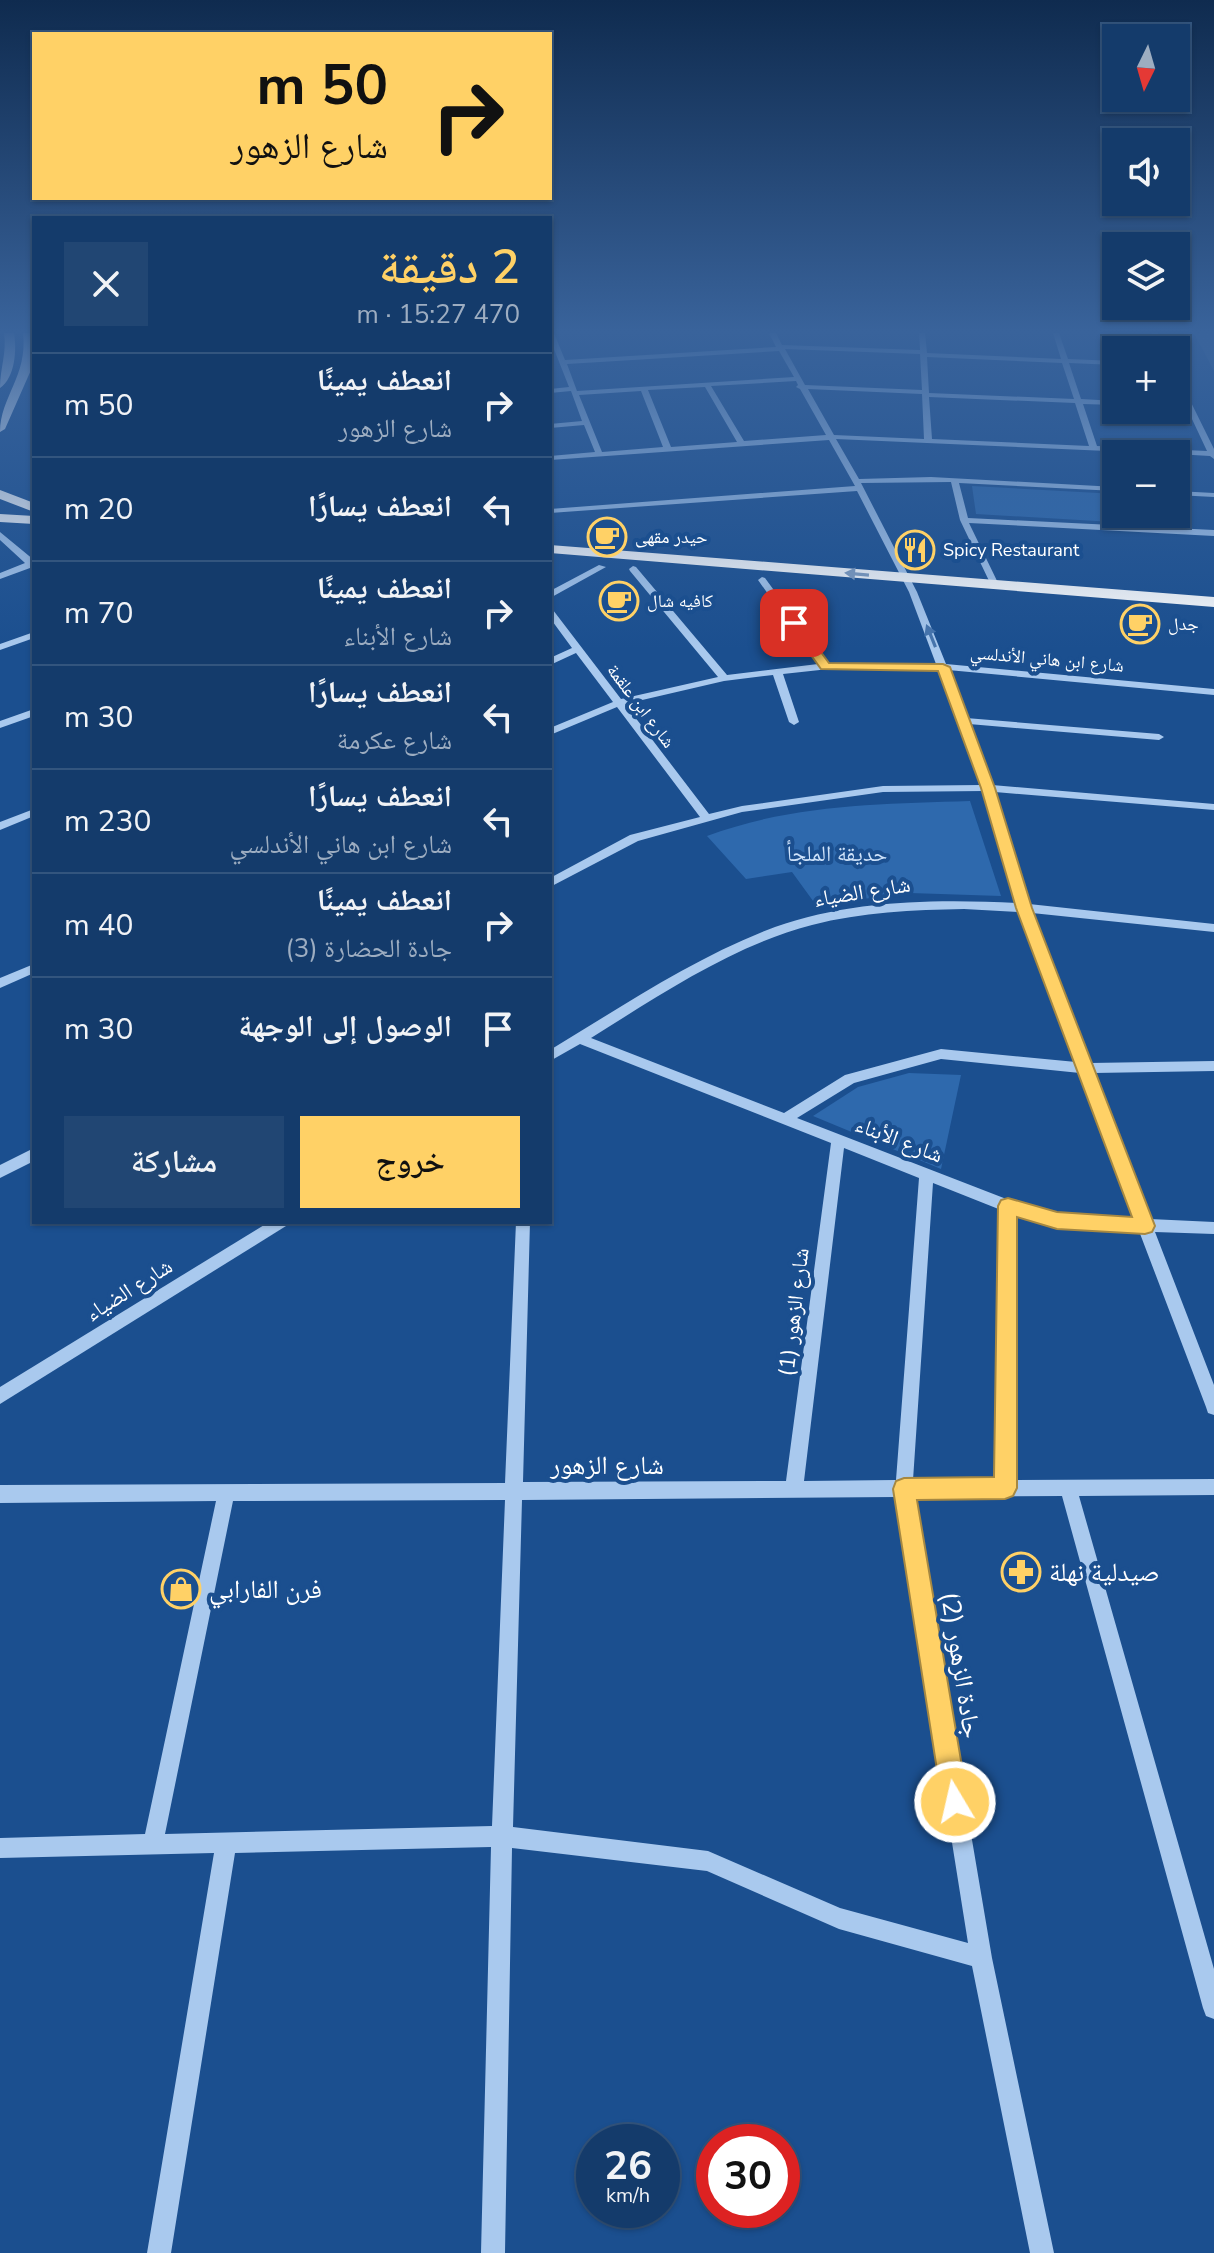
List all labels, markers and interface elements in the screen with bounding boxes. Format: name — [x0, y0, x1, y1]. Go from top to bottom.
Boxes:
north arrow — [1102, 24, 1190, 112]
map controls — [1102, 24, 1190, 528]
text: 50 m — [257, 47, 388, 124]
icon: right — [416, 64, 520, 168]
text: شارع الزهور — [231, 122, 388, 171]
button: sound — [1102, 128, 1190, 216]
button: layers — [1102, 232, 1190, 320]
text: 2 دقيقة — [379, 234, 520, 300]
button: close — [64, 242, 148, 326]
text: 470 m · 15:27 — [357, 297, 520, 332]
button: + — [1102, 336, 1190, 424]
text: انعطف يمينًا — [317, 360, 452, 401]
icon: right — [476, 383, 520, 427]
text: 50 m — [64, 385, 133, 426]
text: شارع الزهور — [338, 411, 452, 446]
button: − — [1102, 440, 1190, 528]
text: انعطف يسارًا — [308, 486, 452, 527]
icon: left — [476, 487, 520, 531]
text: 20 m — [64, 489, 133, 530]
cafe icon: حيدر مقهى — [586, 516, 628, 558]
place label: حيدر مقهى — [635, 525, 707, 549]
restaurant icon: Spicy Restaurant — [894, 529, 936, 571]
place label: Spicy Restaurant — [943, 538, 1080, 562]
one-way arrow — [844, 567, 869, 580]
text: انعطف يمينًا — [317, 568, 452, 609]
cafe icon: كافيه شال — [598, 580, 640, 622]
place label: كافيه شال — [647, 589, 713, 613]
pin — [760, 589, 828, 657]
icon: right — [476, 591, 520, 635]
text: 70 m — [64, 593, 133, 634]
icon: arrive — [772, 601, 816, 645]
cafe icon: جدل — [1119, 603, 1161, 645]
place label: جدل — [1168, 612, 1199, 636]
text: شارع الأبناء — [344, 619, 452, 654]
one-way arrow — [924, 624, 937, 648]
street label: شارع ابن هاني الأندلسي — [969, 640, 1125, 680]
street label: شارع ابن علقمة — [602, 659, 680, 753]
text: انعطف يسارًا — [308, 672, 452, 713]
icon: left — [476, 695, 520, 739]
text: 30 m — [64, 697, 133, 738]
text: شارع عكرمة — [337, 723, 452, 758]
text: انعطف يسارًا — [308, 776, 452, 817]
icon: left — [476, 799, 520, 843]
text: 230 m — [64, 801, 151, 842]
text: شارع ابن هاني الأندلسي — [229, 827, 452, 862]
park label: حديقة الملجأ — [787, 839, 887, 869]
street label: شارع الضياء — [811, 870, 913, 914]
text: انعطف يمينًا — [317, 880, 452, 921]
icon: right — [476, 903, 520, 947]
text: 40 m — [64, 905, 133, 946]
text: جادة الحضارة (3) — [286, 931, 452, 966]
text: الوصول إلى الوجهة — [239, 1006, 452, 1047]
icon: arrive — [476, 1007, 520, 1051]
text: 30 m — [64, 1009, 133, 1050]
street label: شارع الأبناء — [851, 1110, 947, 1170]
button: مشاركة — [64, 1116, 284, 1208]
button: خروج — [300, 1116, 520, 1208]
street label: شارع الزهور (1) — [771, 1246, 817, 1378]
street label: شارع الضياء — [80, 1251, 178, 1329]
street label: شارع الزهور — [549, 1448, 664, 1483]
pharmacy icon: صيدلية نهلة — [1000, 1551, 1042, 1593]
place label: صيدلية نهلة — [1049, 1555, 1160, 1590]
shop icon: فرن الفارابي — [160, 1568, 202, 1610]
place label: فرن الفارابي — [209, 1572, 322, 1609]
street label: جادة الزهور (2) — [932, 1589, 990, 1741]
position arrow — [913, 1760, 997, 1844]
speed limit sign: 30 — [696, 2124, 800, 2228]
text: 26 — [604, 2139, 652, 2193]
text: km/h — [606, 2182, 650, 2209]

